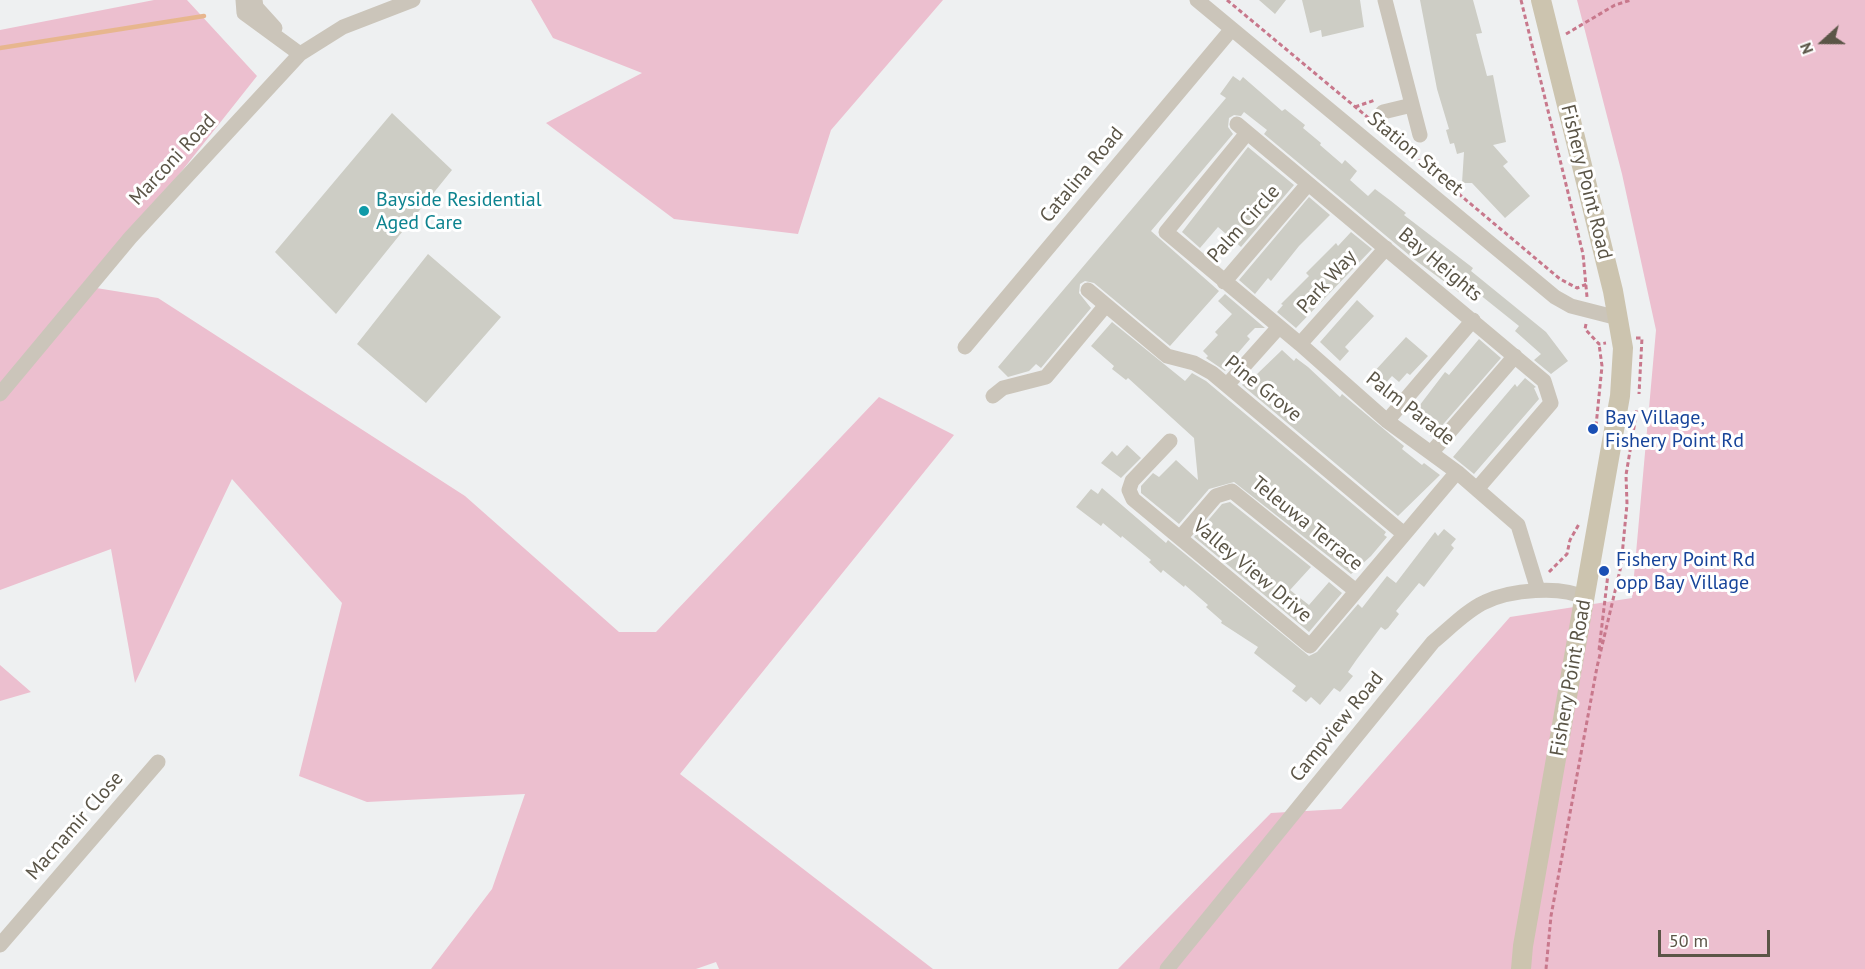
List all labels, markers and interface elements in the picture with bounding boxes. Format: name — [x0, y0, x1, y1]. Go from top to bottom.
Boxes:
north arrow — [1793, 12, 1853, 72]
text: N — [1795, 40, 1817, 57]
street label: Fishery Point Road — [1555, 102, 1617, 262]
street label: Station Street — [1362, 107, 1468, 201]
street label: Marconi Road — [125, 109, 221, 211]
street label: Catalina Road — [1035, 122, 1129, 228]
street label: Palm Circle — [1203, 180, 1285, 268]
place label: Bayside Residential Aged Care — [376, 188, 542, 235]
marker: Bayside Residential Aged Care — [357, 204, 371, 218]
street label: Bay Heights — [1393, 223, 1487, 307]
street label: Park Way — [1292, 245, 1362, 319]
street label: Pine Grove — [1220, 351, 1306, 427]
street label: Palm Parade — [1361, 367, 1459, 451]
place label: Bay Village, Fishery Point Rd — [1605, 406, 1744, 453]
marker: Bay Village, Fishery Point Rd — [1586, 422, 1600, 436]
street label: Teleuwa Terrace — [1246, 472, 1368, 576]
street label: Valley View Drive — [1188, 514, 1316, 628]
place label: Fishery Point Rd opp Bay Village — [1616, 548, 1755, 595]
marker: Fishery Point Rd opp Bay Village — [1597, 564, 1611, 578]
street label: Fishery Point Road — [1545, 598, 1597, 758]
street label: Campview Road — [1285, 667, 1389, 787]
street label: Macnamir Close — [21, 767, 129, 885]
scale bar — [1661, 918, 1774, 956]
text: 50 m — [1669, 929, 1708, 952]

